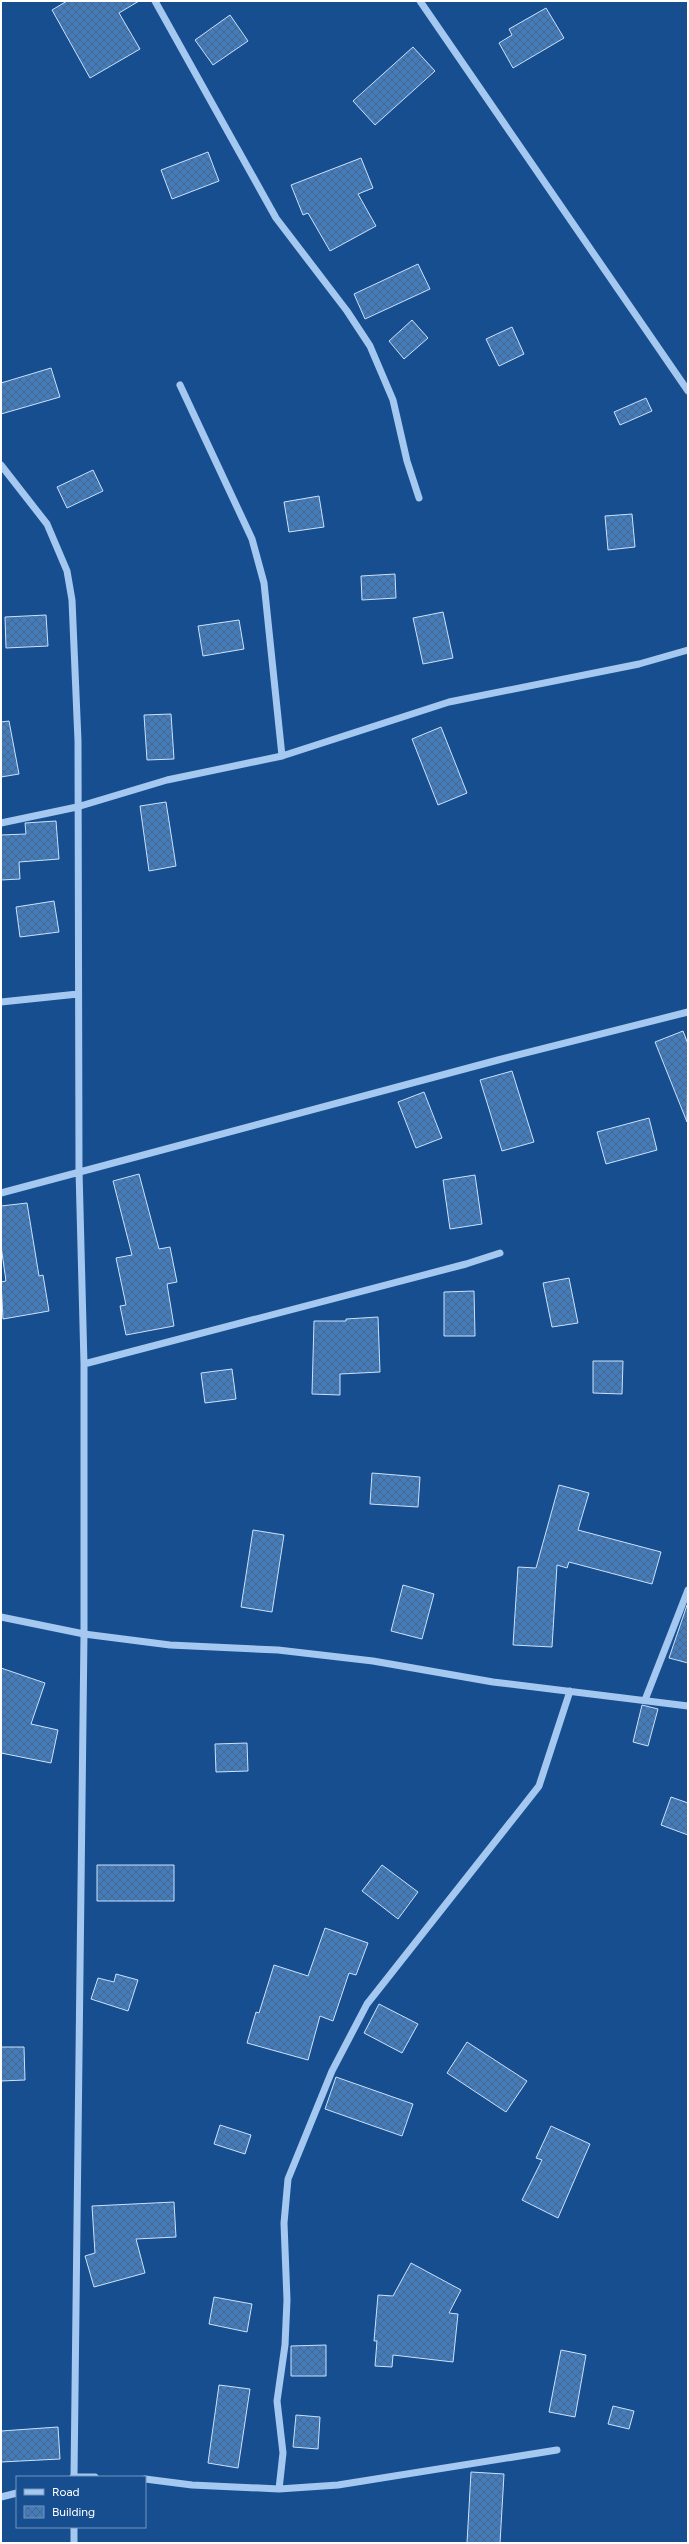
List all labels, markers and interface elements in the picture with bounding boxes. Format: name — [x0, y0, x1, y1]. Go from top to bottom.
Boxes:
legend — [16, 2476, 146, 2528]
text: Road — [52, 2485, 80, 2499]
text: Building — [52, 2505, 95, 2519]

